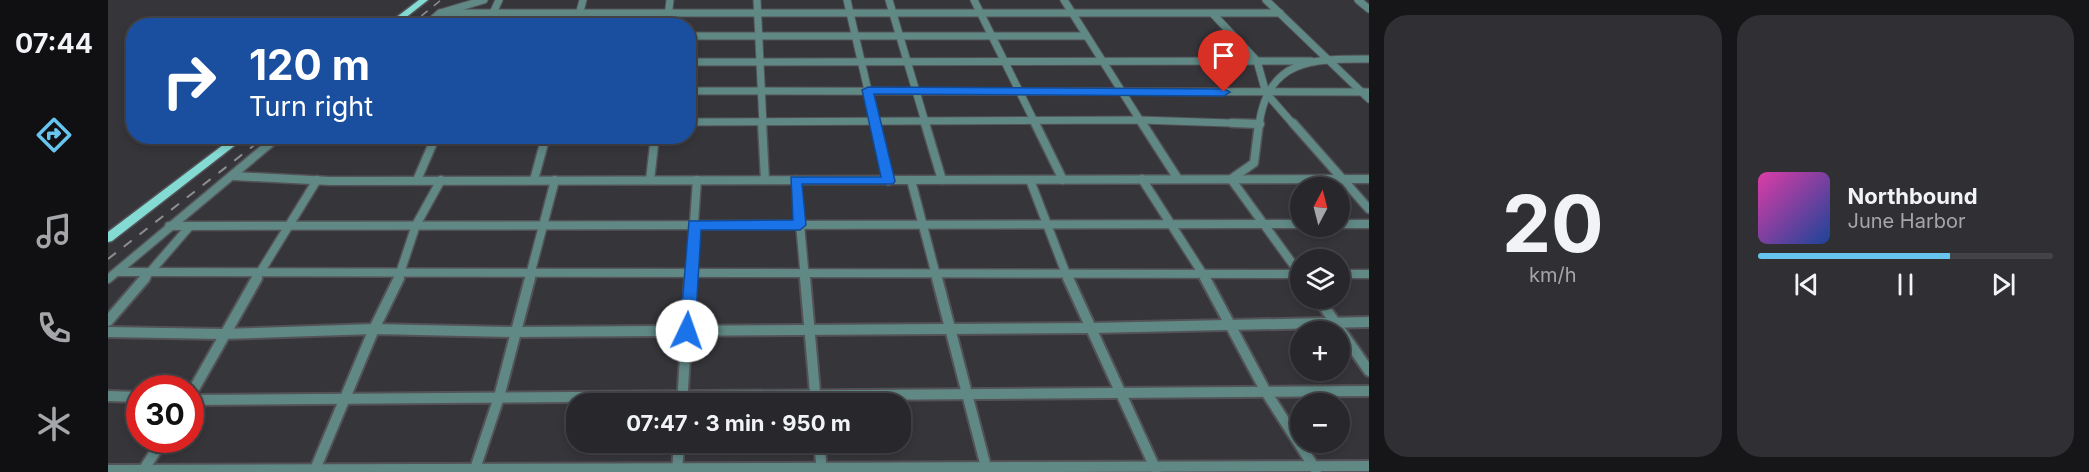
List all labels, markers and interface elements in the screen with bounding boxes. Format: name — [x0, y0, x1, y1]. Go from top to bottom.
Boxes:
text: 07:44 — [15, 27, 93, 60]
pin — [1198, 30, 1249, 92]
text: 120 m — [249, 39, 370, 90]
icon: arrive — [1207, 39, 1240, 72]
icon: right — [150, 42, 228, 120]
text: Turn right — [249, 90, 373, 123]
icon: directions — [33, 114, 75, 156]
text: 20 — [1502, 176, 1604, 271]
north arrow — [1290, 177, 1350, 237]
map controls — [1290, 177, 1350, 453]
text: Northbound — [1848, 183, 1978, 209]
text: June Harbor — [1848, 209, 1966, 233]
icon: music — [33, 210, 75, 252]
button: layers — [1290, 249, 1350, 309]
text: km/h — [1529, 263, 1577, 287]
icon: previous — [1790, 268, 1823, 301]
icon: pause — [1889, 268, 1922, 301]
icon: next — [1987, 268, 2020, 301]
position arrow — [655, 299, 719, 363]
icon: phone — [33, 307, 75, 349]
button: + — [1290, 321, 1350, 381]
speed limit sign: 30 — [126, 375, 204, 453]
button: − — [1290, 393, 1350, 453]
icon: climate — [33, 403, 75, 445]
text: 07:47 · 3 min · 950 m — [626, 410, 851, 436]

